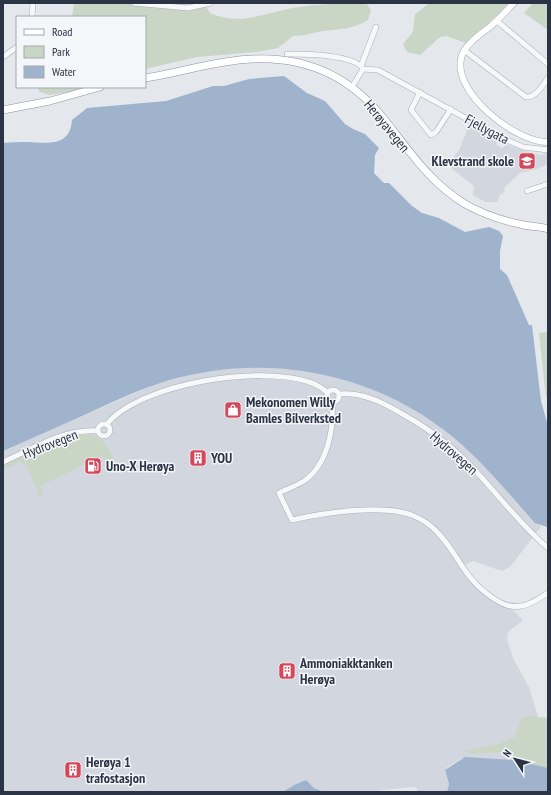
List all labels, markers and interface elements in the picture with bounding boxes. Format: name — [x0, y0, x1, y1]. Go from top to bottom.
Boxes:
legend — [16, 16, 146, 88]
text: Road — [52, 24, 72, 39]
text: Park — [52, 44, 70, 59]
text: Water — [52, 64, 77, 79]
street label: Herøyavegen — [360, 96, 414, 156]
street label: Fjellygata — [462, 110, 512, 148]
school or university icon: Klevstrand skole — [517, 151, 537, 171]
place label: Klevstrand skole — [431, 152, 514, 170]
place label: Mekonomen Willy Bamles Bilverksted — [246, 393, 341, 427]
shop icon: Mekonomen Willy Bamles Bilverksted — [223, 400, 243, 420]
street label: Hydrovegen — [20, 425, 80, 463]
street label: Hydrovegen — [426, 427, 482, 479]
building icon: YOU — [188, 448, 208, 468]
place label: YOU — [210, 449, 232, 467]
fuel station icon: Uno-X Herøya — [83, 456, 103, 476]
place label: Uno-X Herøya — [106, 457, 175, 475]
place label: Ammoniakktanken Herøya — [299, 654, 393, 688]
building icon: Ammoniakktanken Herøya — [277, 661, 297, 681]
north arrow — [495, 739, 535, 779]
text: N — [499, 747, 514, 760]
place label: Herøya 1 trafostasjon — [86, 753, 145, 787]
building icon: Herøya 1 trafostasjon — [63, 760, 83, 780]

